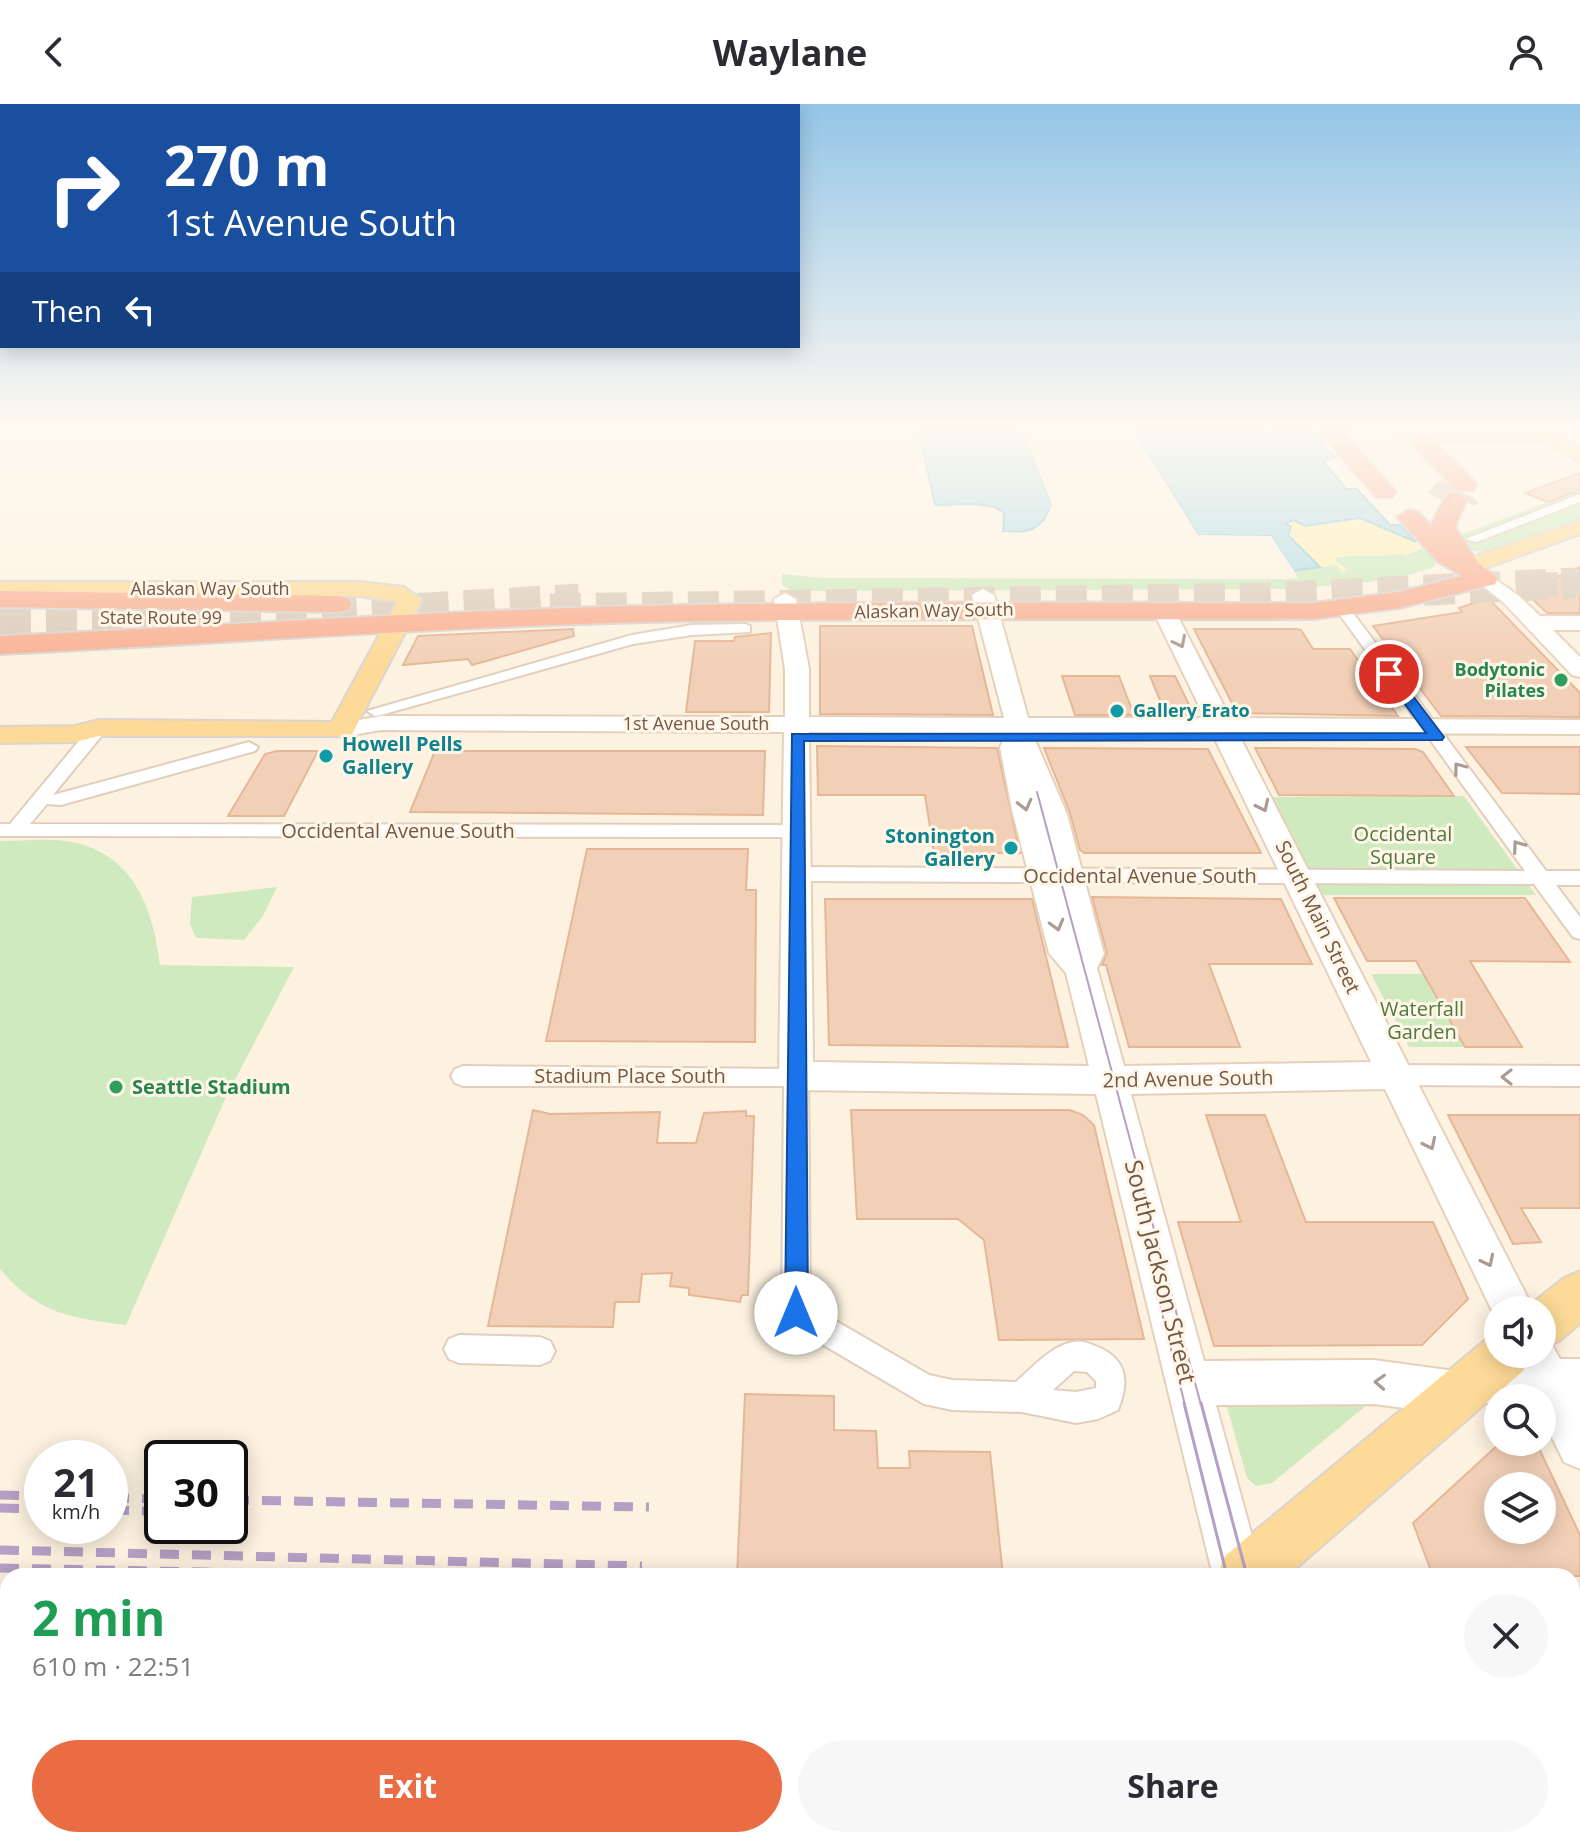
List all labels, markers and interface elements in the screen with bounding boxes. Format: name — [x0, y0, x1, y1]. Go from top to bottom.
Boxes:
text: Waylane — [713, 28, 867, 77]
icon: back — [32, 30, 76, 74]
icon: person — [1504, 30, 1548, 74]
text: 270 m — [164, 126, 330, 202]
icon: right — [32, 136, 136, 240]
text: 1st Avenue South — [164, 198, 457, 247]
icon: left — [118, 288, 162, 332]
text: Then — [32, 290, 102, 331]
street label: Alaskan Way South — [130, 576, 290, 600]
street label: Alaskan Way South — [854, 597, 1014, 623]
street label: State Route 99 — [100, 605, 222, 629]
one-way arrow — [1171, 634, 1186, 649]
pin — [1355, 640, 1423, 708]
icon: arrive — [1367, 652, 1411, 696]
place label: Bodytonic Pilates — [1455, 657, 1545, 702]
marker: Bodytonic Pilates — [1552, 671, 1570, 689]
place label: Gallery Erato — [1133, 698, 1250, 722]
marker: Gallery Erato — [1108, 702, 1126, 720]
street label: 1st Avenue South — [623, 711, 769, 735]
place label: Howell Pells Gallery — [342, 730, 463, 780]
marker: Howell Pells Gallery — [317, 747, 335, 765]
one-way arrow — [1455, 762, 1469, 776]
one-way arrow — [1016, 798, 1033, 811]
one-way arrow — [1253, 798, 1269, 813]
street label: Occidental Avenue South — [281, 817, 515, 844]
park label: Occidental Square — [1354, 820, 1452, 870]
place label: Stonington Gallery — [885, 822, 996, 872]
street label: South Main Street — [1270, 836, 1367, 998]
marker: Stonington Gallery — [1002, 839, 1020, 857]
one-way arrow — [1513, 841, 1527, 855]
street label: Occidental Avenue South — [1023, 862, 1257, 889]
one-way arrow — [1048, 917, 1064, 931]
park label: Waterfall Garden — [1380, 995, 1464, 1045]
street label: Stadium Place South — [534, 1062, 726, 1089]
street label: 2nd Avenue South — [1102, 1064, 1274, 1093]
one-way arrow — [1500, 1068, 1513, 1085]
place label: Seattle Stadium — [132, 1073, 291, 1100]
marker: Seattle Stadium — [107, 1078, 125, 1096]
one-way arrow — [1421, 1135, 1436, 1150]
street label: South Jackson Street — [1118, 1156, 1205, 1387]
one-way arrow — [1479, 1253, 1494, 1268]
position arrow — [754, 1271, 838, 1355]
map controls — [1484, 1296, 1556, 1544]
button: sound — [1484, 1296, 1556, 1368]
one-way arrow — [1373, 1374, 1386, 1391]
button: search — [1484, 1384, 1556, 1456]
speed limit sign: 30 — [144, 1440, 248, 1544]
text: 21 — [53, 1454, 99, 1509]
button: layers — [1484, 1472, 1556, 1544]
text: km/h — [52, 1498, 100, 1525]
text: 2 min — [32, 1585, 165, 1650]
button: close — [1464, 1594, 1548, 1678]
text: 610 m · 22:51 — [32, 1648, 194, 1684]
button: Exit — [32, 1740, 782, 1832]
button: Share — [798, 1740, 1548, 1832]

